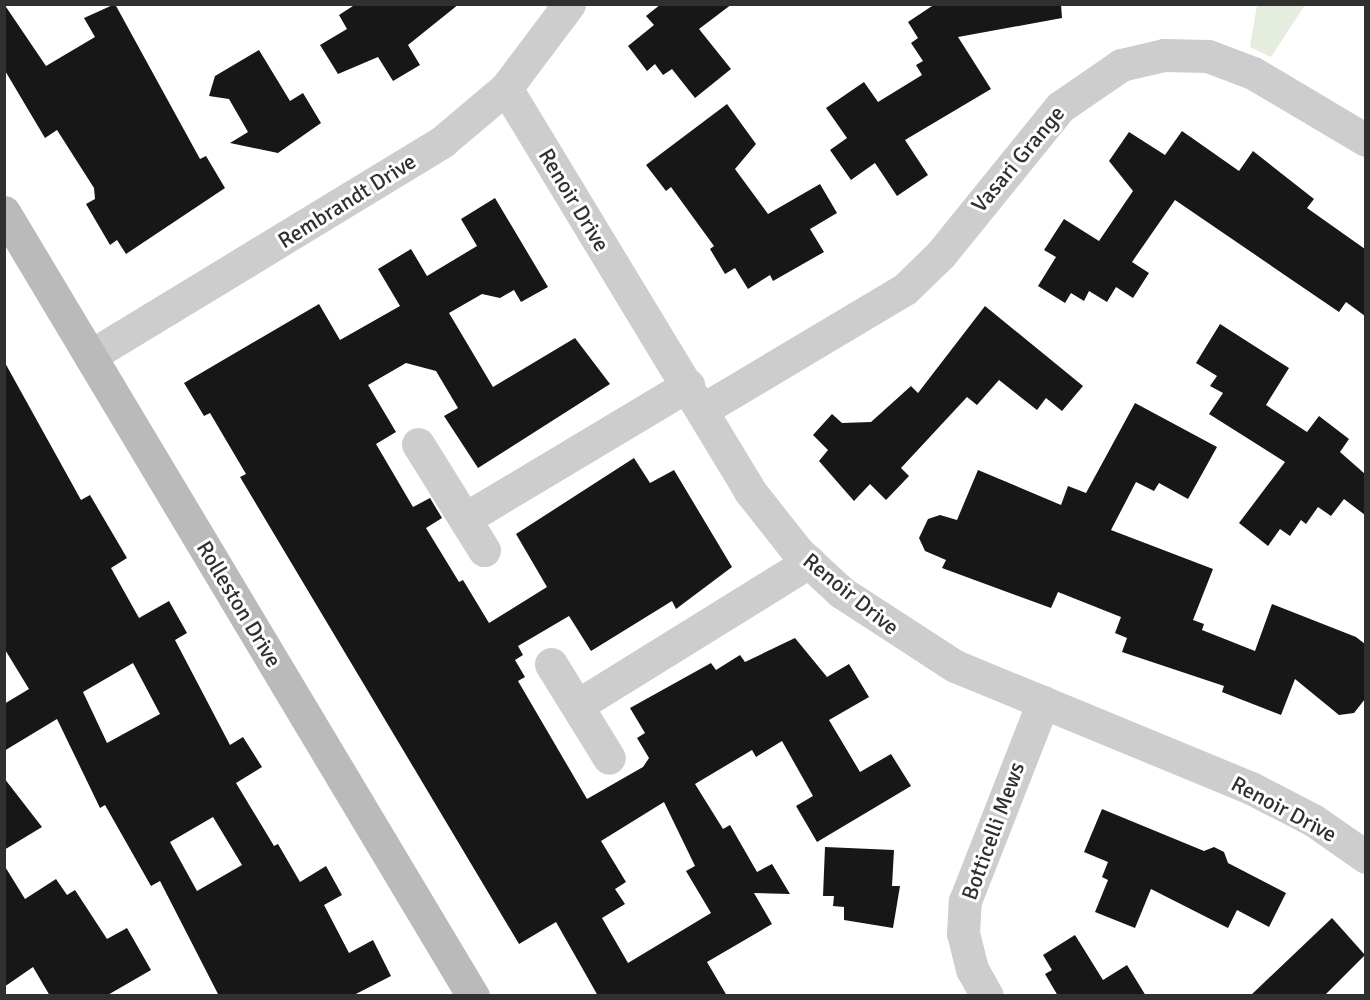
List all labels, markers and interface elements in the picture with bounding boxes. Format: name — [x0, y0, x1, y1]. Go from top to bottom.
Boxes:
street label: Vasari Grange — [966, 100, 1070, 218]
street label: Renoir Drive — [533, 144, 615, 256]
street label: Rembrandt Drive — [273, 148, 421, 254]
street label: Rolleston Drive — [191, 536, 287, 672]
street label: Renoir Drive — [798, 547, 904, 641]
street label: Botticelli Mews — [956, 758, 1030, 904]
street label: Renoir Drive — [1227, 770, 1341, 848]

